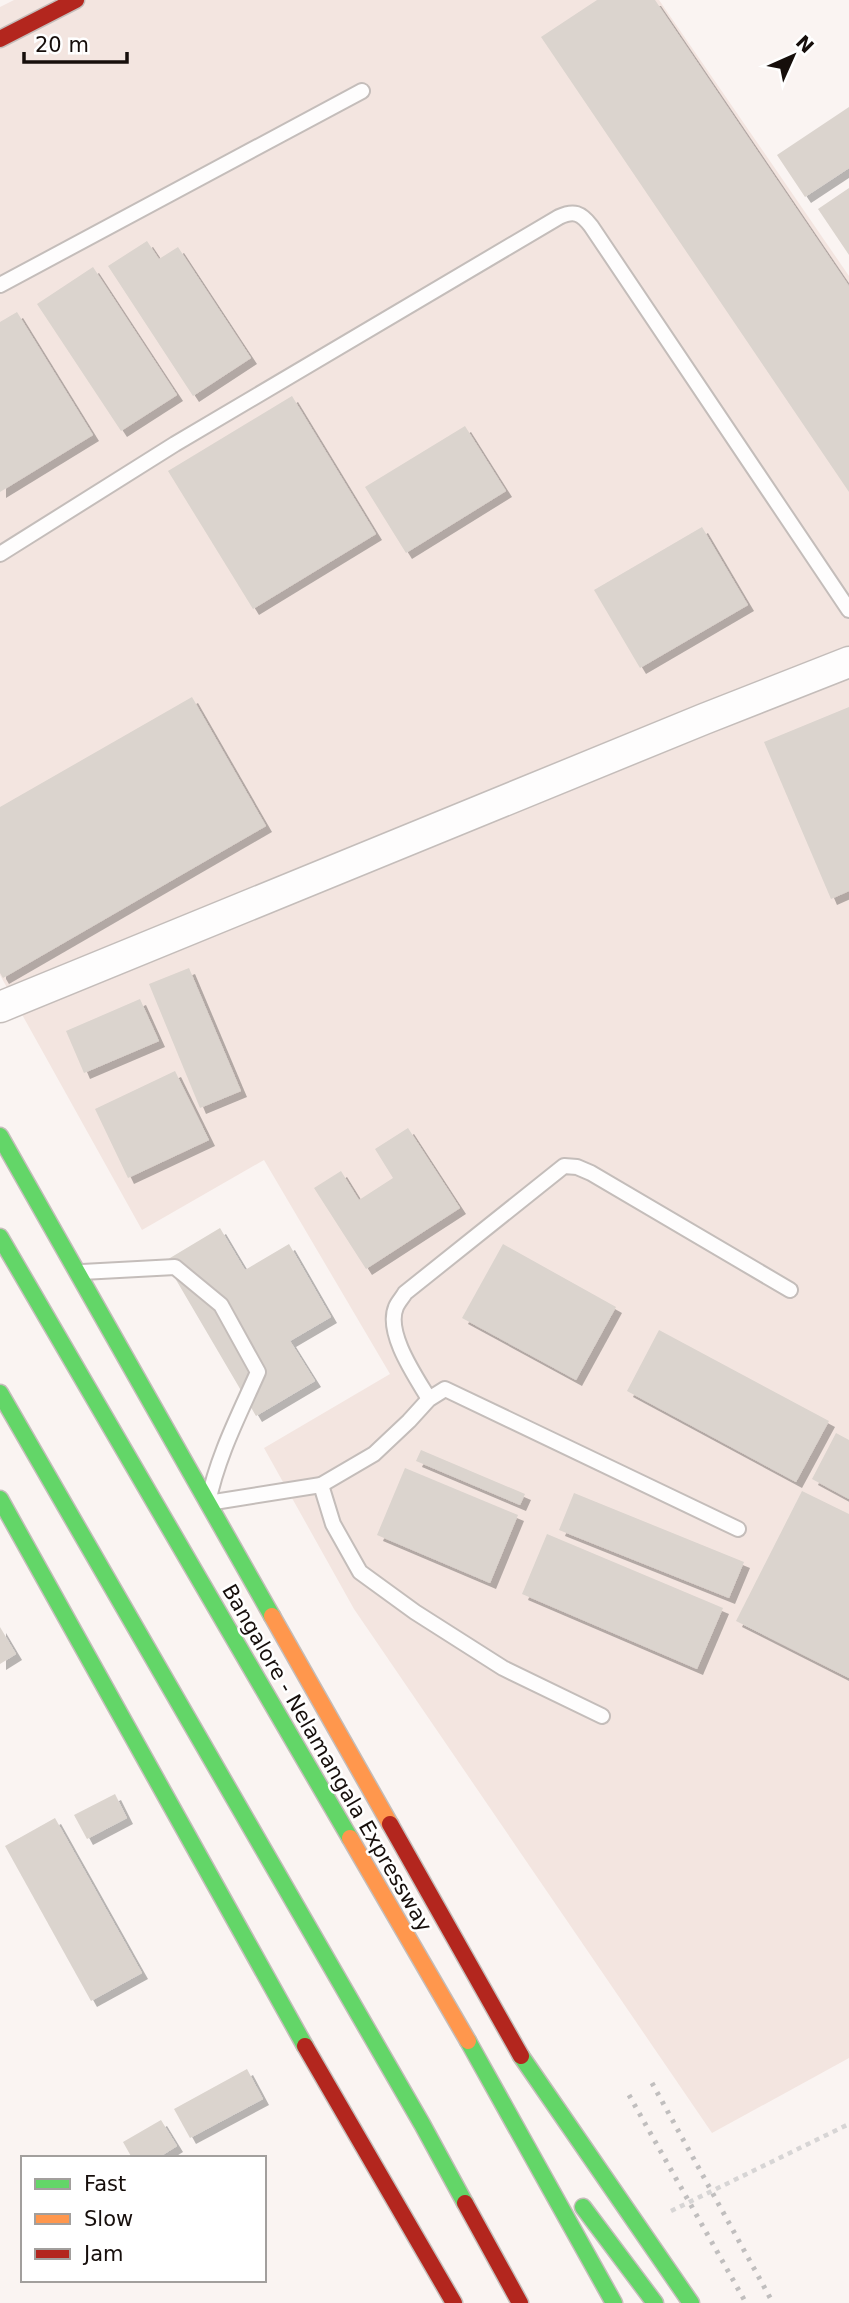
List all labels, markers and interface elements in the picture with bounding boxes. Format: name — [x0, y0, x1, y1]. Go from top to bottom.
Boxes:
scale bar — [24, 21, 128, 65]
north arrow — [758, 21, 828, 91]
text: N — [792, 31, 818, 57]
text: 20 m — [35, 33, 89, 57]
street label: Bangalore - Nelamangala Expressway — [217, 1580, 437, 1936]
legend — [21, 2156, 266, 2282]
text: Fast — [84, 2172, 126, 2196]
text: Slow — [84, 2207, 133, 2231]
text: Jam — [82, 2242, 124, 2266]

